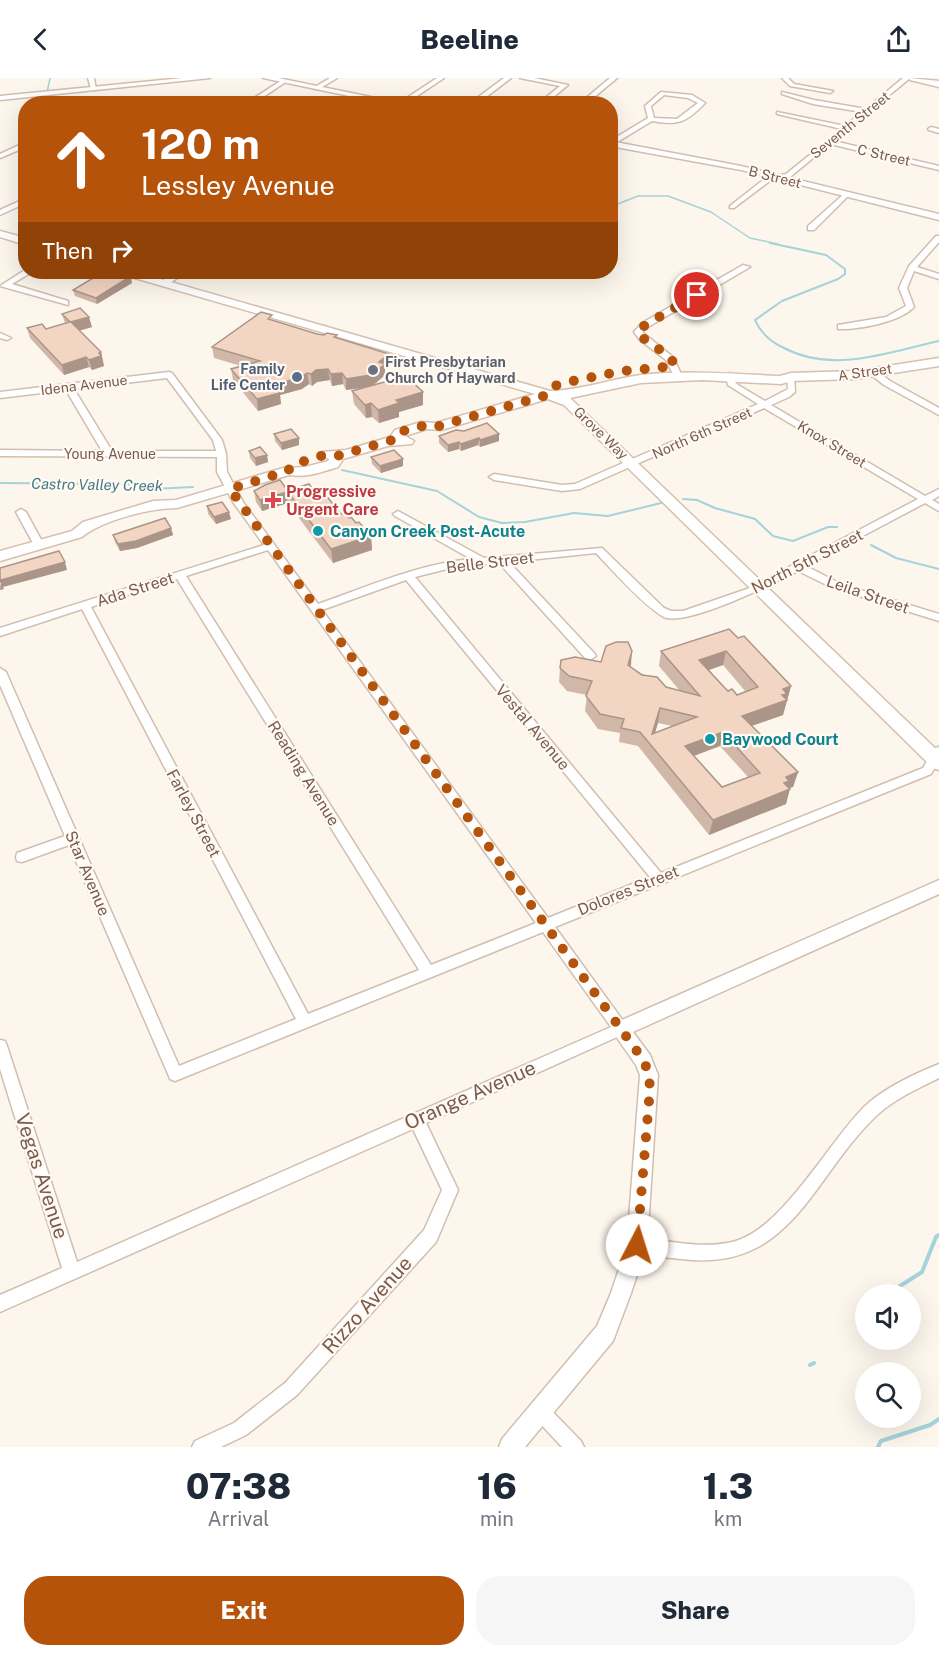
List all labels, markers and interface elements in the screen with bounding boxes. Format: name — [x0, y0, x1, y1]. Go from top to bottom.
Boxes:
icon: back — [24, 23, 57, 56]
text: Beeline — [420, 23, 519, 55]
icon: share — [882, 23, 915, 56]
street label: Seventh Street — [807, 88, 893, 162]
text: 120 m — [141, 119, 260, 168]
icon: ahead — [42, 120, 120, 198]
street label: C Street — [856, 141, 912, 169]
street label: B Street — [747, 163, 803, 191]
text: Lessley Avenue — [141, 169, 335, 201]
icon: right — [105, 234, 138, 267]
text: Then — [42, 238, 93, 264]
pin — [671, 269, 722, 320]
icon: arrive — [680, 278, 713, 311]
place label: First Presbytarian Church Of Hayward — [385, 354, 515, 386]
street label: A Street — [837, 360, 893, 384]
place label: Family Life Center — [211, 361, 285, 393]
marker: First Presbytarian Church Of Hayward — [366, 363, 380, 377]
marker: Family Life Center — [290, 370, 304, 384]
street label: Idena Avenue — [40, 372, 128, 398]
street label: Grove Way — [571, 403, 632, 463]
street label: North 6th Street — [650, 404, 754, 462]
street label: Knox Street — [795, 417, 869, 471]
street label: Young Avenue — [64, 446, 156, 462]
water label: Castro Valley Creek — [31, 475, 164, 494]
place label: Progressive Urgent Care — [286, 482, 379, 519]
marker: Progressive Urgent Care — [264, 491, 282, 509]
place label: Canyon Creek Post-Acute — [330, 522, 525, 541]
marker: Canyon Creek Post-Acute — [311, 524, 325, 538]
street label: North 5th Street — [748, 525, 866, 598]
street label: Belle Street — [445, 548, 535, 577]
street label: Ada Street — [94, 568, 176, 611]
street label: Leila Street — [824, 571, 912, 618]
street label: Vestal Avenue — [491, 681, 574, 774]
street label: Reading Avenue — [264, 717, 343, 829]
place label: Baywood Court — [722, 730, 839, 749]
marker: Baywood Court — [703, 732, 717, 746]
street label: Farley Street — [162, 766, 225, 861]
street label: Star Avenue — [61, 828, 114, 919]
street label: Dolores Street — [575, 862, 682, 919]
street label: Orange Avenue — [401, 1055, 539, 1135]
street label: Vegas Avenue — [10, 1110, 74, 1242]
position arrow — [605, 1213, 669, 1277]
street label: Rizzo Avenue — [317, 1251, 417, 1359]
map controls — [855, 1284, 921, 1428]
button: sound — [855, 1284, 921, 1350]
button: search — [855, 1362, 921, 1428]
text: 07:38 — [186, 1465, 291, 1507]
text: 16 — [477, 1465, 517, 1507]
text: 1.3 — [703, 1465, 753, 1507]
text: Arrival — [208, 1507, 269, 1531]
text: min — [480, 1507, 514, 1531]
text: km — [714, 1507, 742, 1531]
button: Exit — [24, 1576, 464, 1645]
button: Share — [476, 1576, 915, 1645]

